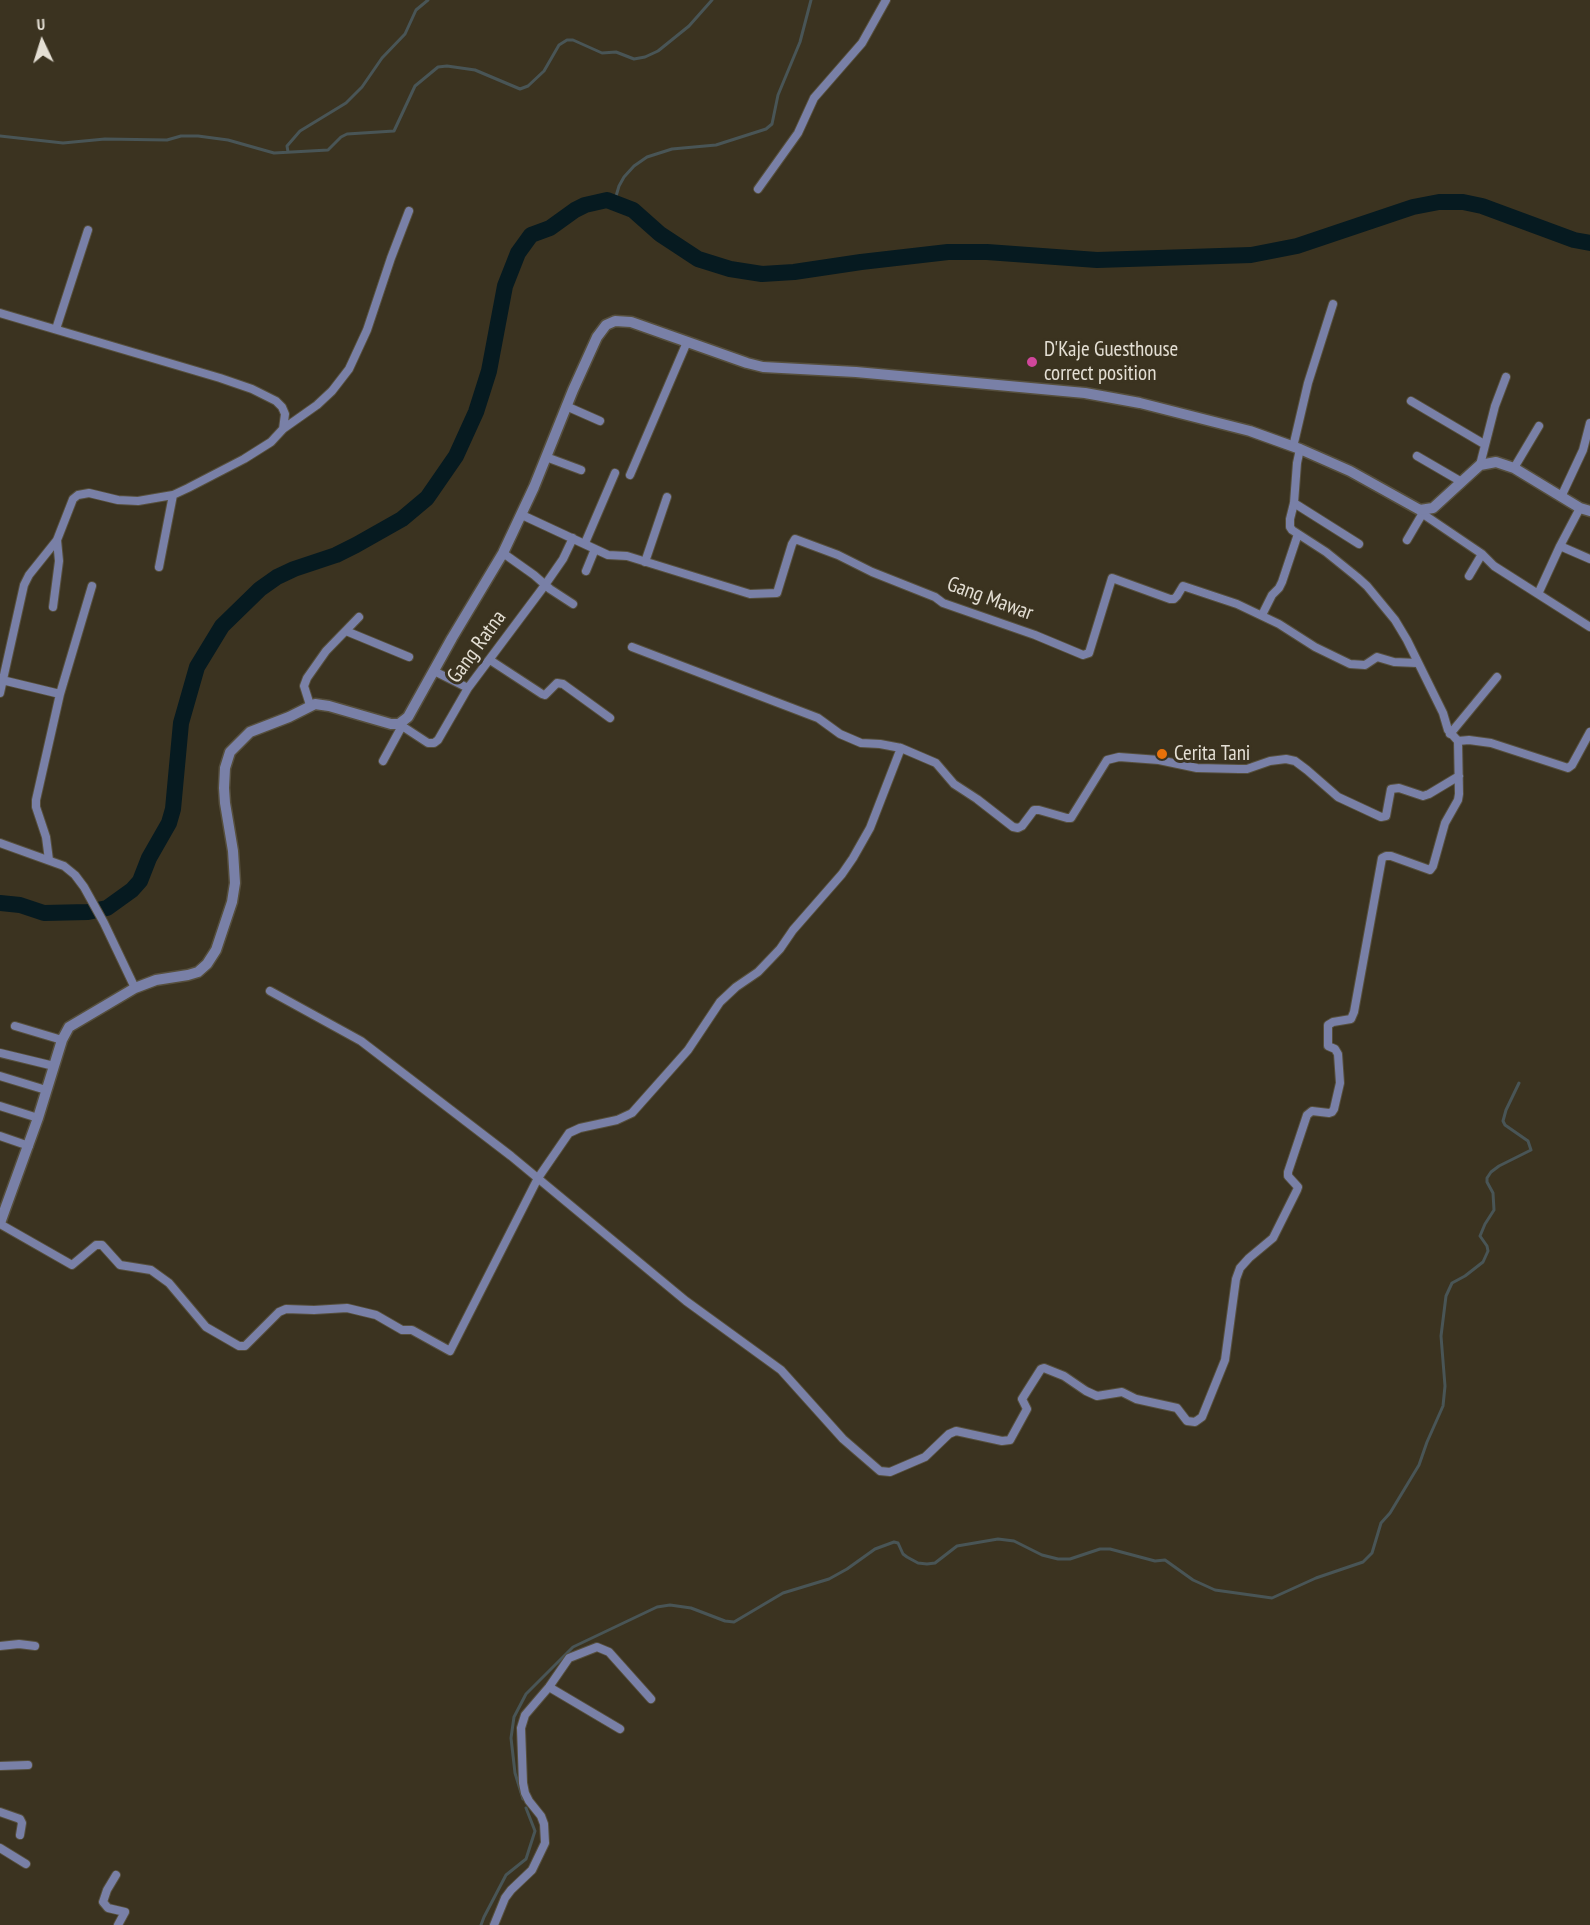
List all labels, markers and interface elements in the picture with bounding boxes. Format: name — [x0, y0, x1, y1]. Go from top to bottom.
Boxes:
north arrow — [12, 12, 72, 72]
text: U — [36, 14, 46, 34]
place label: D'Kaje Guesthouse correct position — [1044, 337, 1178, 387]
marker: D'Kaje Guesthouse correct position — [1025, 355, 1039, 369]
street label: Gang Mawar — [944, 572, 1036, 626]
street label: Gang Ratna — [442, 606, 512, 688]
place label: Cerita Tani — [1174, 741, 1250, 767]
marker: Cerita Tani — [1155, 747, 1169, 761]

